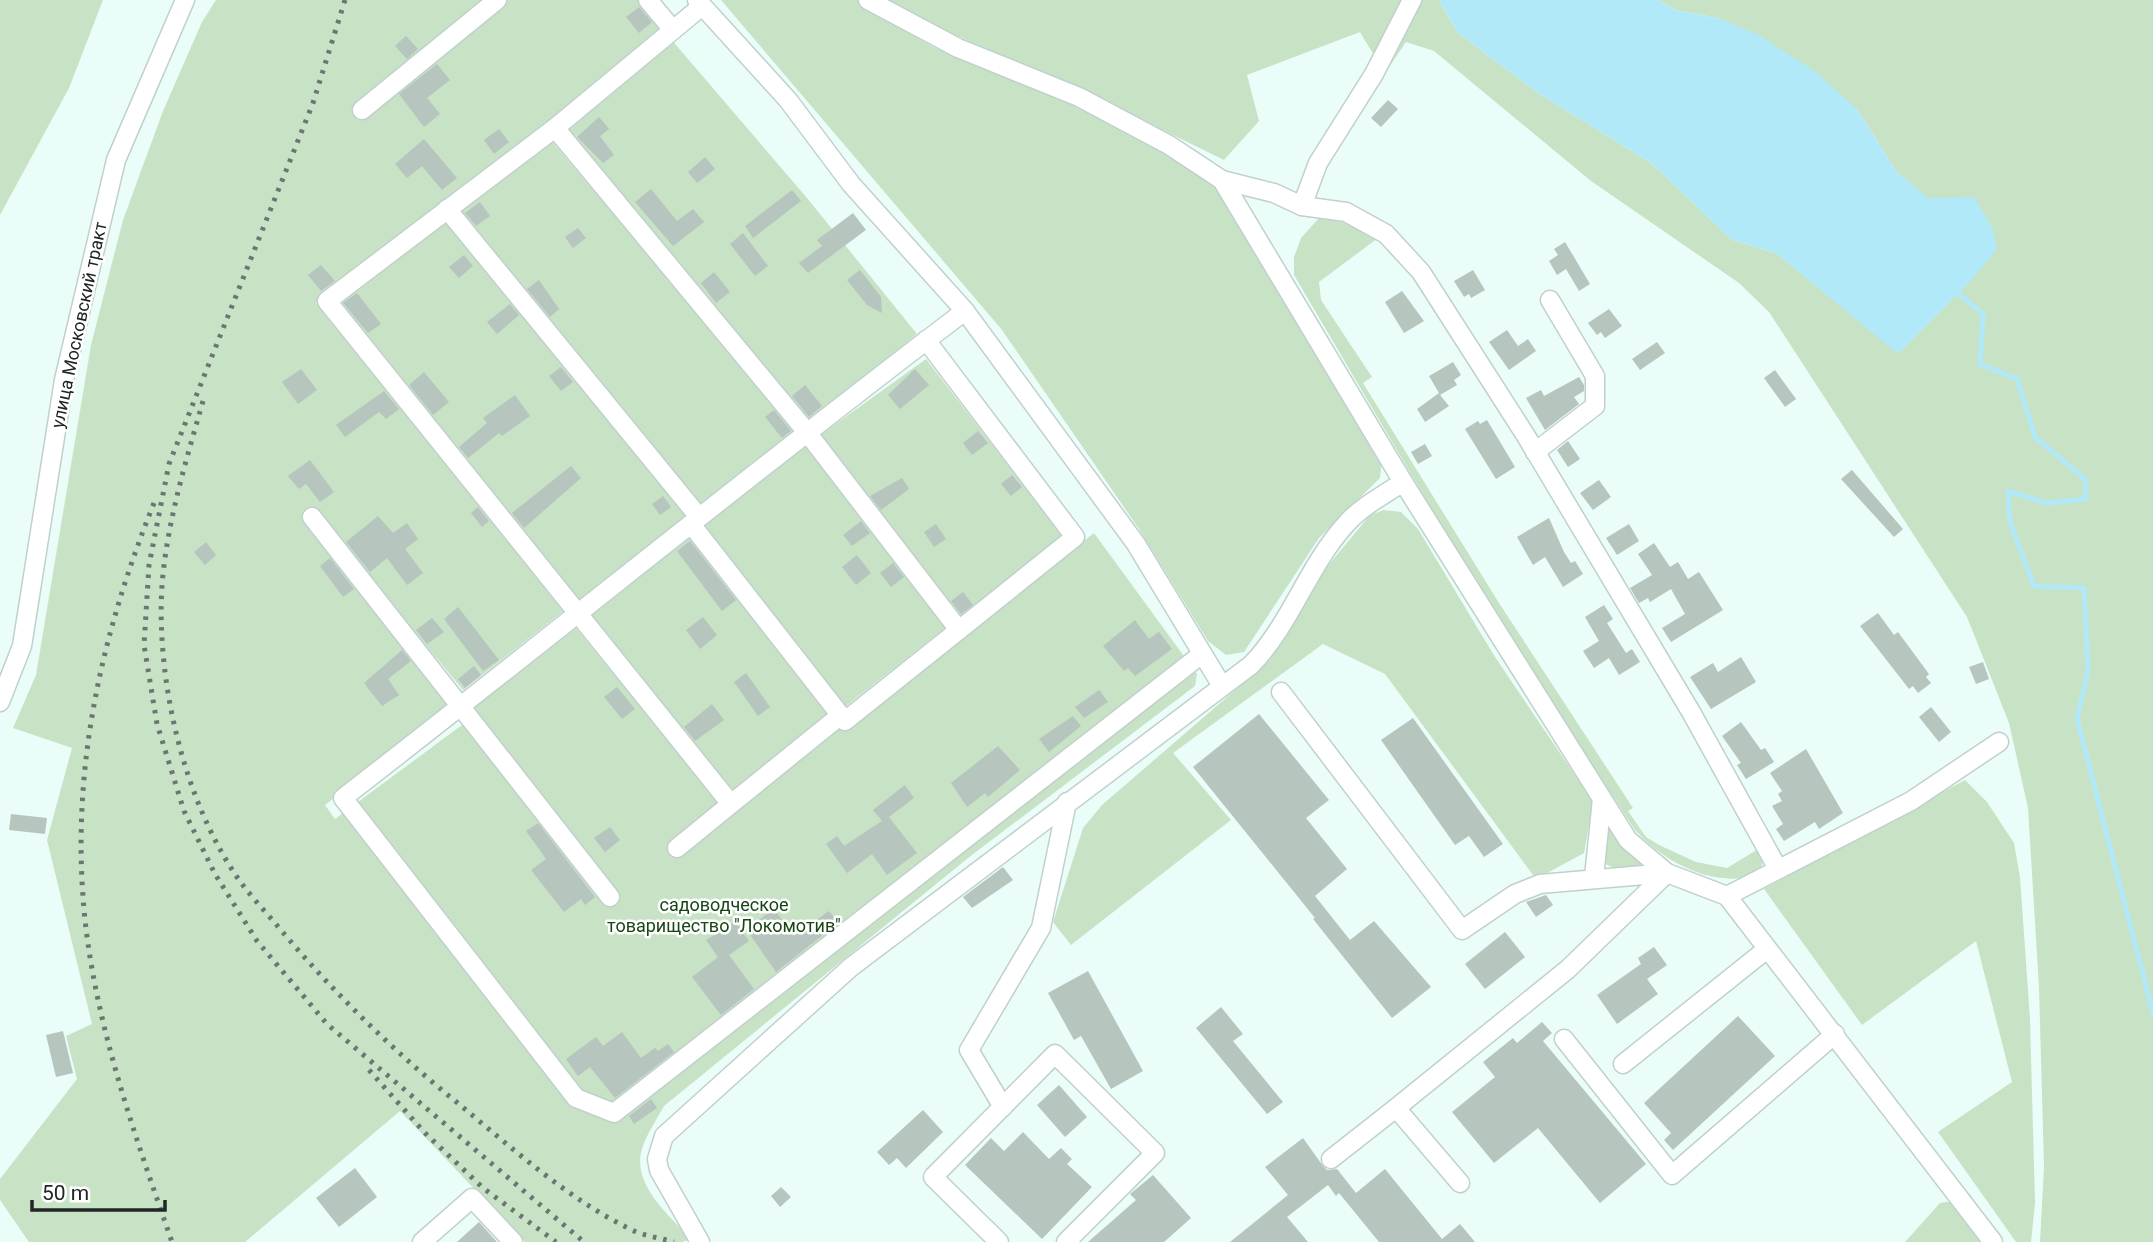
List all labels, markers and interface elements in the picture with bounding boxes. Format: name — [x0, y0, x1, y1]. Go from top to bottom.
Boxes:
street label: улица Московский тракт — [46, 219, 111, 430]
park label: садоводческое товарищество "Локомотив" — [607, 894, 841, 936]
scale bar — [32, 1168, 164, 1212]
text: 50 m — [42, 1181, 89, 1205]

